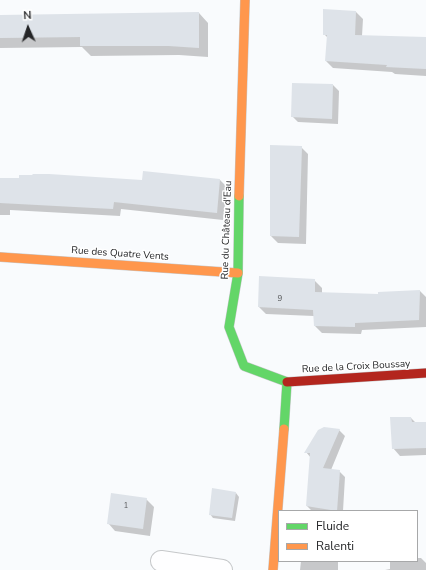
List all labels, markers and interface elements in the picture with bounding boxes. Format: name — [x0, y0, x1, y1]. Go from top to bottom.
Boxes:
north arrow — [8, 8, 48, 48]
text: N — [23, 8, 32, 23]
street label: Rue du Château d'Eau — [219, 180, 235, 280]
street label: Rue des Quatre Vents — [71, 245, 169, 263]
house number: 9 — [278, 294, 282, 304]
street label: Rue de la Croix Boussay — [301, 358, 411, 376]
house number: 1 — [124, 501, 128, 511]
legend — [278, 510, 418, 562]
text: Fluide — [316, 518, 349, 534]
text: Ralenti — [316, 538, 354, 554]

